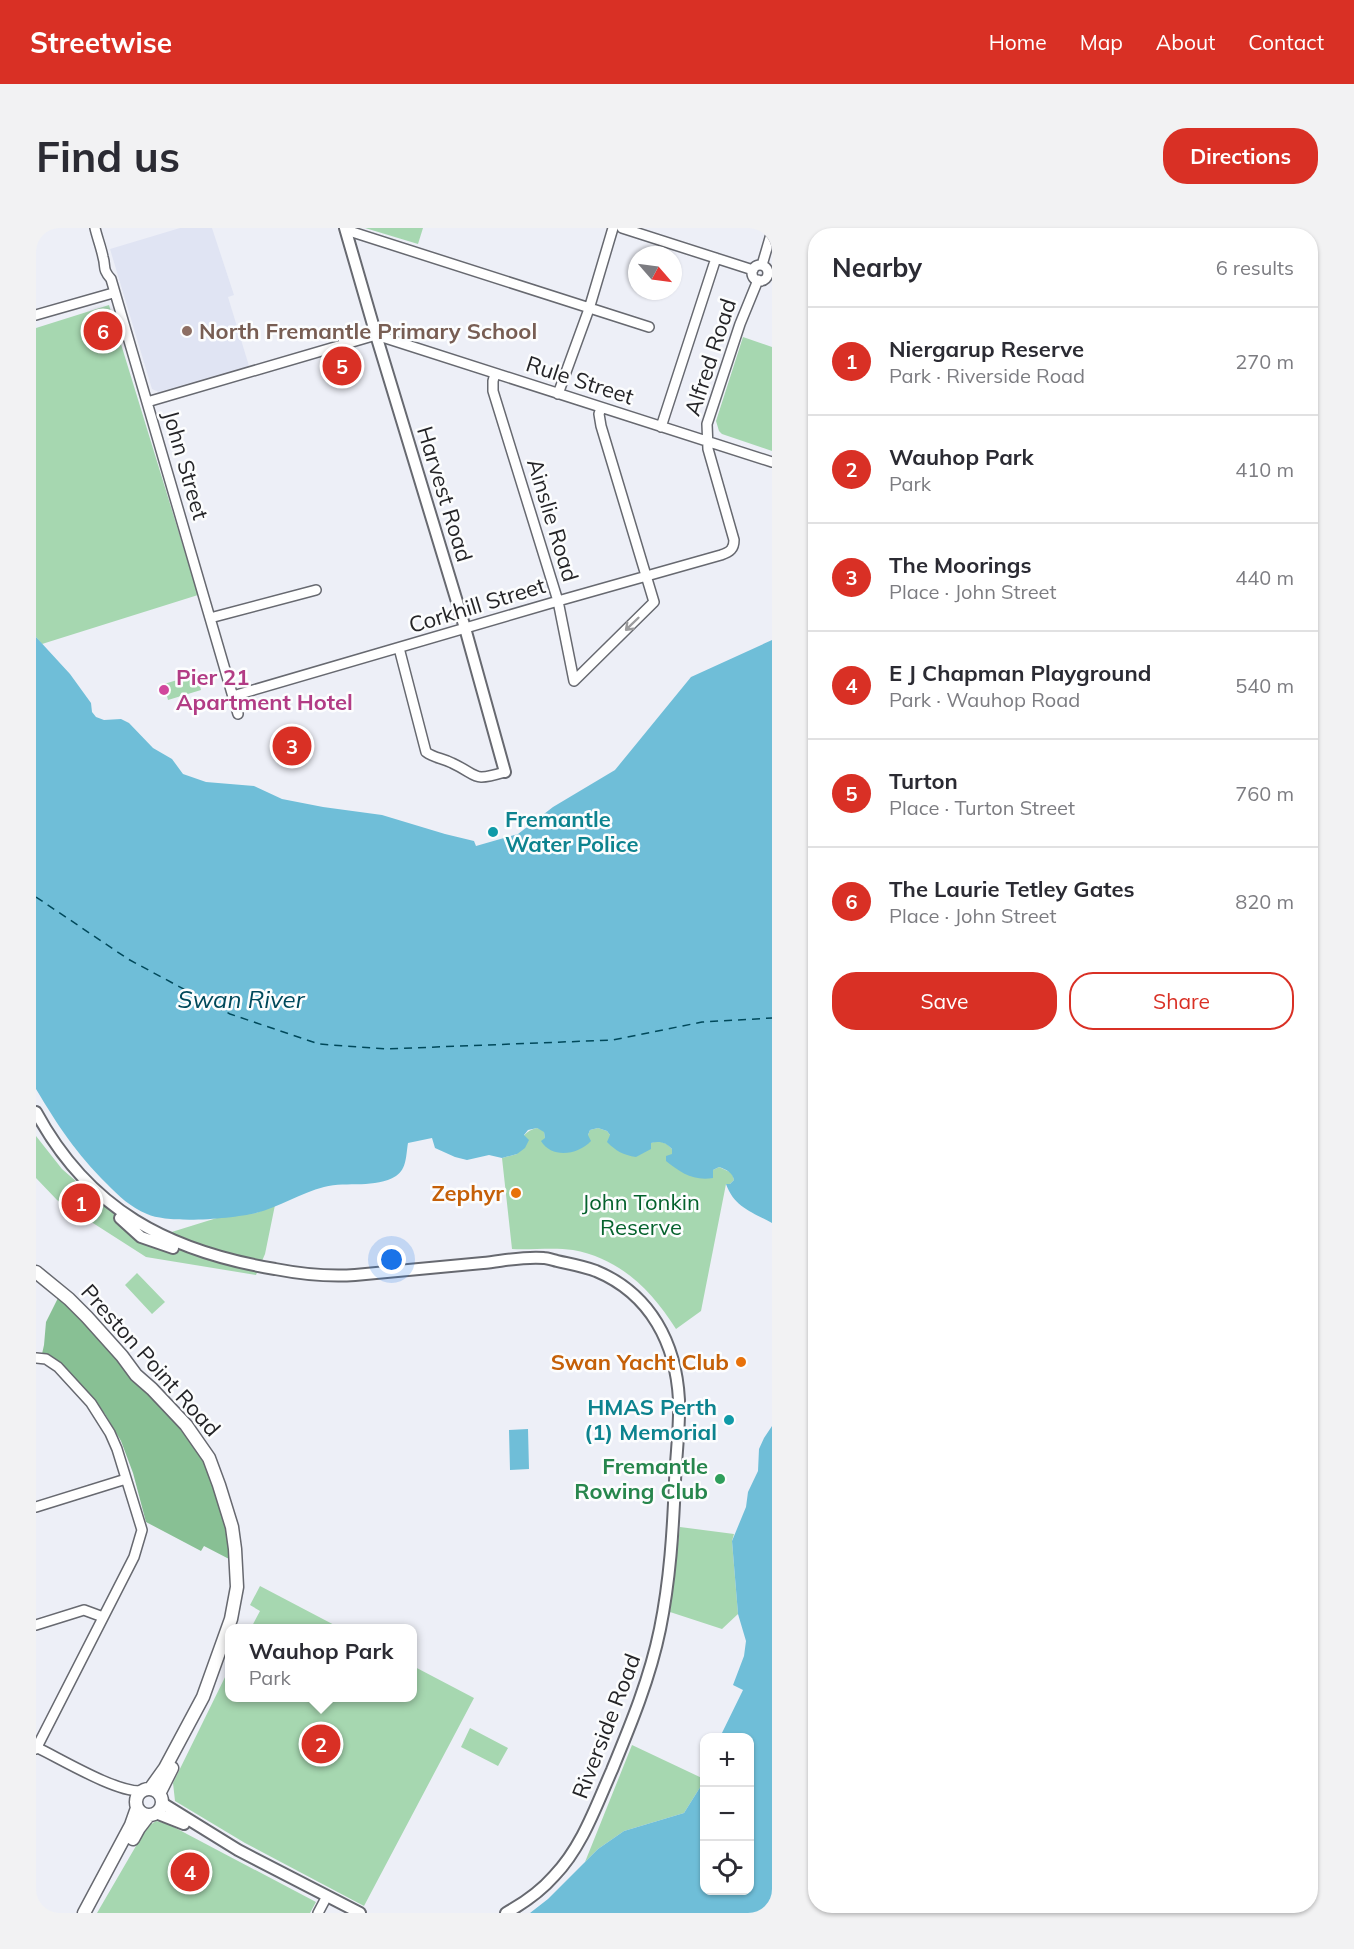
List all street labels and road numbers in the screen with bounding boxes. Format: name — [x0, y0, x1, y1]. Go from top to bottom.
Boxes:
street label: Alfred Road — [678, 295, 742, 419]
street label: Rule Street — [523, 349, 638, 411]
street label: John Street — [157, 407, 215, 523]
street label: Harvest Road — [411, 423, 479, 565]
street label: Ainslie Road — [521, 455, 585, 585]
street label: Corkhill Street — [405, 571, 549, 639]
street label: Preston Point Road — [75, 1278, 227, 1442]
street label: Riverside Road — [566, 1650, 646, 1802]

